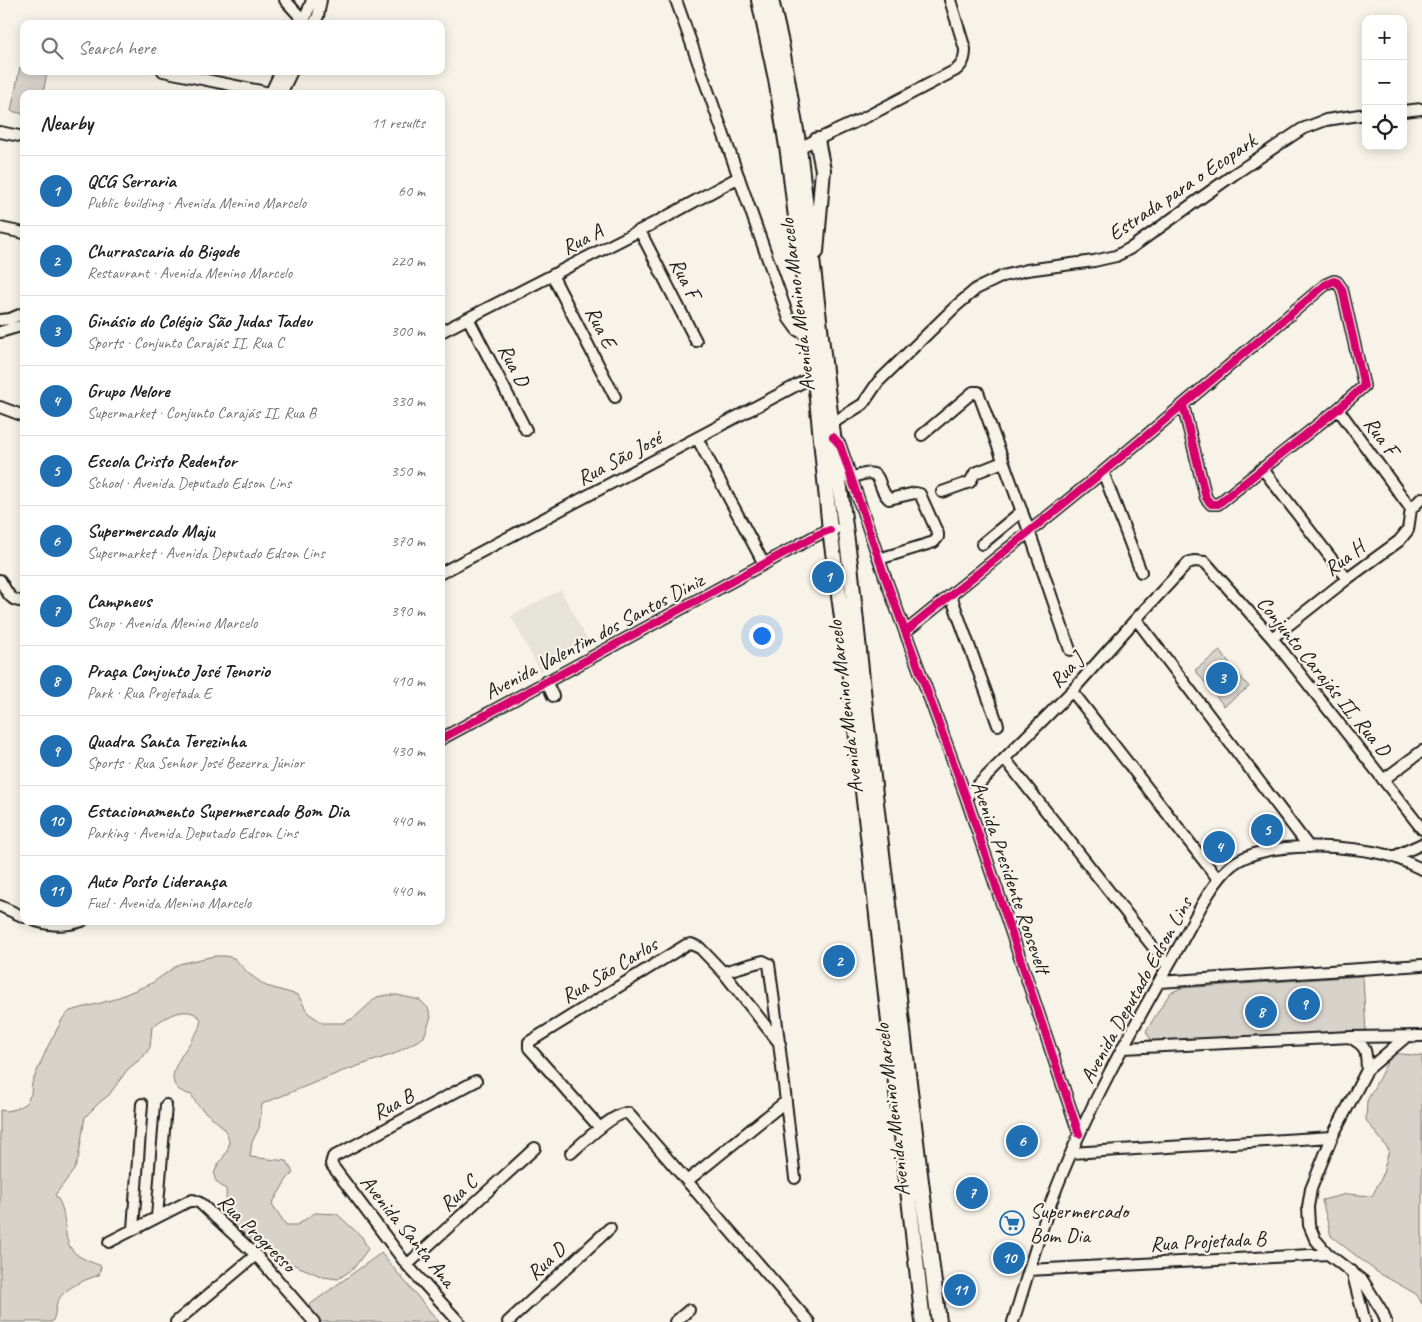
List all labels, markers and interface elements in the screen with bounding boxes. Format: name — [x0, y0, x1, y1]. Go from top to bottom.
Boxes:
map controls — [1362, 15, 1407, 150]
button: + — [1362, 15, 1407, 60]
search box — [20, 20, 445, 75]
icon: search — [38, 34, 66, 62]
text: Search here — [78, 36, 155, 60]
button: − — [1362, 60, 1407, 105]
button: locate — [1362, 105, 1407, 150]
text: Nearby — [40, 110, 93, 136]
text: 11 results — [371, 113, 425, 133]
street label: Estrada para o Ecopark — [1103, 127, 1263, 246]
text: QCG Serraria — [87, 169, 176, 193]
text: 1 — [52, 181, 60, 201]
text: 60 m — [398, 181, 425, 201]
text: Public building · Avenida Menino Marcelo — [87, 193, 306, 213]
street label: Avenida Menino Marcelo — [773, 216, 821, 393]
street label: Rua A — [557, 217, 608, 260]
text: Churrascaria do Bigode — [87, 239, 239, 263]
text: 2 — [52, 251, 60, 271]
text: 220 m — [391, 251, 425, 271]
street label: Rua F — [664, 254, 708, 307]
text: Restaurant · Avenida Menino Marcelo — [87, 263, 292, 283]
street label: Rua E — [580, 302, 624, 355]
text: Ginásio do Colégio São Judas Tadeu — [87, 309, 312, 333]
text: 3 — [52, 321, 60, 341]
text: 300 m — [391, 321, 425, 341]
text: Sports · Conjunto Carajás II, Rua C — [87, 333, 284, 353]
street label: Rua D — [492, 339, 536, 392]
text: Grupo Nelore — [87, 379, 170, 403]
text: 4 — [52, 391, 60, 411]
text: 330 m — [391, 391, 425, 411]
text: Supermarket · Conjunto Carajás II, Rua B — [87, 403, 316, 423]
street label: Rua F — [1358, 411, 1407, 465]
street label: Rua São José — [572, 424, 668, 491]
text: Escola Cristo Redentor — [87, 449, 237, 473]
text: 5 — [53, 461, 59, 481]
text: 350 m — [391, 461, 425, 481]
text: School · Avenida Deputado Edson Lins — [87, 473, 291, 493]
text: Supermercado Maju — [87, 519, 215, 543]
text: 6 — [52, 531, 60, 551]
text: 370 m — [391, 531, 425, 551]
street label: Rua H — [1319, 533, 1372, 582]
text: Supermarket · Avenida Deputado Edson Lins — [87, 543, 325, 563]
pin: 1 — [812, 558, 844, 596]
street label: Avenida Valentim dos Santos Diniz — [480, 566, 710, 705]
text: Campneus — [87, 589, 151, 613]
street label: Conjunto Carajás II, Rua D — [1251, 590, 1398, 763]
text: 7 — [52, 601, 60, 621]
text: 390 m — [391, 601, 425, 621]
text: Shop · Avenida Menino Marcelo — [87, 613, 257, 633]
street label: Avenida Menino Marcelo — [821, 618, 869, 795]
your location — [749, 623, 775, 649]
street label: Rua J — [1044, 644, 1091, 693]
text: Praça Conjunto José Tenorio — [87, 659, 270, 683]
pin: 3 — [1206, 659, 1238, 697]
text: 8 — [52, 671, 60, 691]
text: 410 m — [391, 671, 425, 691]
text: Park · Rua Projetada E — [87, 683, 211, 703]
text: Quadra Santa Terezinha — [87, 729, 246, 753]
text: 9 — [52, 741, 60, 761]
text: 430 m — [391, 741, 425, 761]
text: Sports · Rua Senhor José Bezerra Júnior — [87, 753, 304, 773]
street label: Avenida Presidente Roosevelt — [966, 777, 1057, 980]
text: Estacionamento Supermercado Bom Dia — [87, 799, 349, 823]
text: 10 — [49, 811, 63, 831]
text: 440 m — [391, 811, 425, 831]
pin: 5 — [1251, 811, 1283, 849]
text: Parking · Avenida Deputado Edson Lins — [87, 823, 298, 843]
pin: 4 — [1203, 828, 1235, 866]
text: Auto Posto Liderança — [87, 869, 226, 893]
text: 11 — [49, 881, 63, 901]
text: 440 m — [391, 881, 425, 901]
street label: Avenida Deputado Edson Lins — [1074, 891, 1199, 1088]
text: Fuel · Avenida Menino Marcelo — [87, 893, 251, 913]
street label: Rua São Carlos — [556, 930, 663, 1009]
pin: 2 — [823, 942, 855, 980]
pin: 9 — [1288, 985, 1320, 1023]
pin: 8 — [1245, 993, 1277, 1031]
street label: Avenida Menino Marcelo — [868, 1021, 916, 1198]
street label: Rua B — [368, 1081, 420, 1125]
pin: 6 — [1006, 1122, 1038, 1160]
street label: Rua C — [434, 1167, 484, 1217]
street label: Avenida Santa Ana — [355, 1169, 463, 1294]
pin: 7 — [956, 1174, 988, 1212]
street label: Rua Progresso — [212, 1188, 303, 1279]
place label: Supermercado Bom Dia — [1030, 1198, 1131, 1248]
supermarket icon: Supermercado Bom Dia — [999, 1210, 1025, 1236]
street label: Rua Projetada B — [1150, 1225, 1269, 1257]
street label: Rua D — [521, 1235, 572, 1286]
pin: 10 — [993, 1239, 1025, 1277]
pin: 11 — [944, 1271, 976, 1309]

